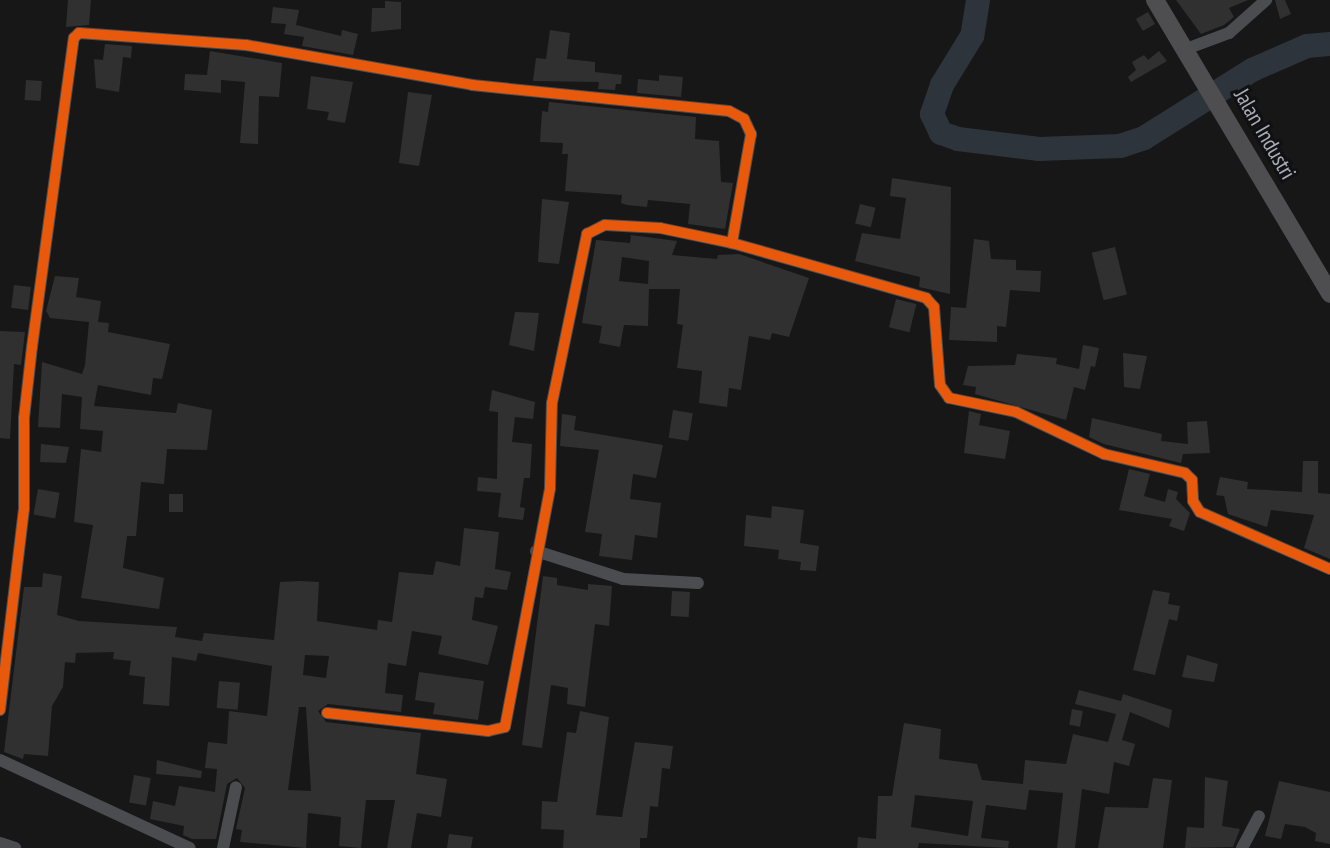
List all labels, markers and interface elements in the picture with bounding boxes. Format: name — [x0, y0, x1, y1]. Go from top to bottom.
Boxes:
street label: Jalan Industri — [1228, 84, 1302, 184]

